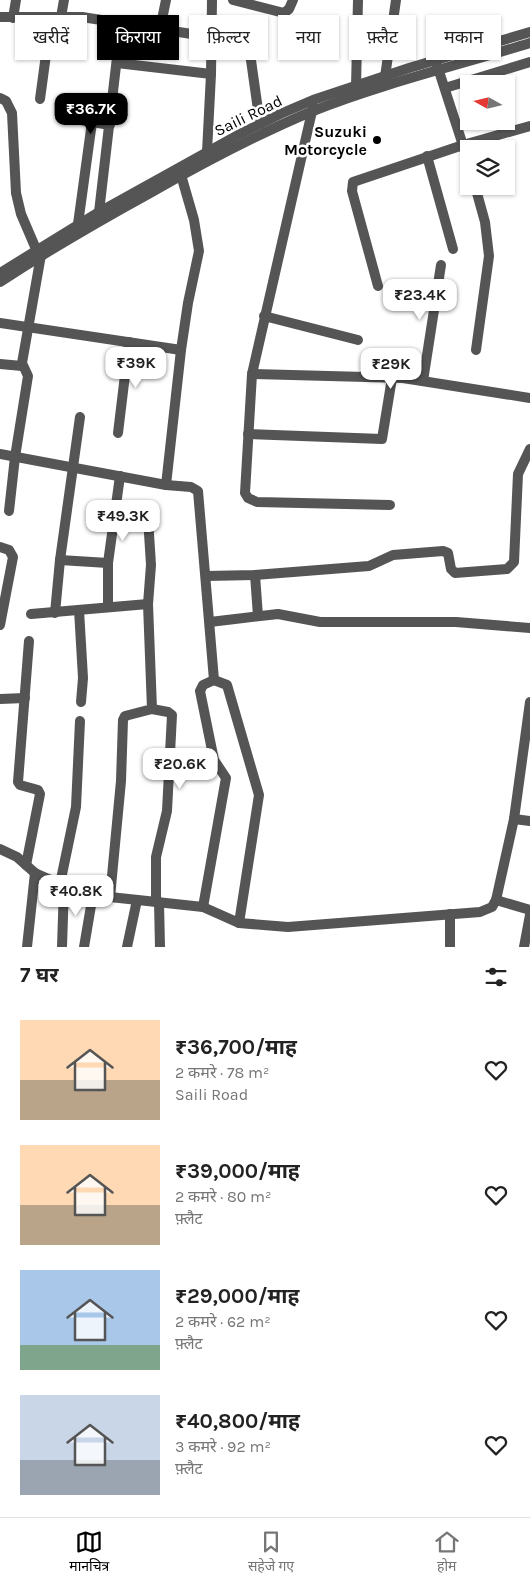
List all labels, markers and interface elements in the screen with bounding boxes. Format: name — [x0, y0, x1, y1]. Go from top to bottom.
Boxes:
chip: खरीदें — [15, 15, 87, 60]
chip: किराया — [97, 15, 179, 60]
chip: फ़िल्टर — [189, 15, 268, 60]
chip: नया — [278, 15, 339, 60]
chip: फ़्लैट — [349, 15, 416, 60]
chip: मकान — [426, 15, 501, 60]
north arrow — [460, 75, 515, 130]
map controls — [460, 75, 515, 195]
street label: Saili Road — [211, 91, 285, 140]
pin: ₹36.7K — [50, 92, 132, 135]
text: ₹36.7K — [66, 99, 116, 118]
place label: Suzuki Motorcycle — [284, 122, 367, 159]
marker: Suzuki Motorcycle — [371, 134, 383, 146]
button: layers — [460, 140, 515, 195]
pin: ₹23.4K — [379, 278, 461, 321]
text: ₹23.4K — [394, 285, 446, 304]
pin: ₹39K — [106, 346, 166, 389]
pin: ₹29K — [361, 348, 421, 390]
text: ₹39K — [116, 353, 156, 372]
text: ₹29K — [371, 354, 411, 373]
pin: ₹49.3K — [82, 500, 164, 542]
text: ₹49.3K — [97, 506, 149, 525]
pin: ₹20.6K — [139, 748, 221, 790]
text: ₹20.6K — [154, 754, 206, 773]
pin: ₹40.8K — [35, 874, 117, 917]
text: ₹40.8K — [49, 881, 103, 900]
text: 7 घर — [20, 963, 59, 987]
icon: filters — [482, 963, 510, 991]
text: ₹36,700/माह — [175, 1035, 297, 1059]
icon: home — [60, 1040, 120, 1100]
icon: heart — [482, 1056, 510, 1084]
text: 2 कमरे · 78 m² — [175, 1063, 269, 1082]
text: Saili Road — [175, 1085, 248, 1104]
text: ₹39,000/माह — [175, 1159, 300, 1183]
icon: home — [60, 1165, 120, 1225]
icon: heart — [482, 1181, 510, 1209]
text: 2 कमरे · 80 m² — [175, 1187, 271, 1206]
text: फ़्लैट — [175, 1209, 203, 1228]
text: ₹29,000/माह — [175, 1284, 299, 1308]
icon: home — [60, 1290, 120, 1350]
icon: heart — [482, 1306, 510, 1334]
text: 2 कमरे · 62 m² — [175, 1312, 271, 1331]
text: फ़्लैट — [175, 1334, 203, 1353]
text: ₹40,800/माह — [175, 1409, 300, 1433]
icon: home — [60, 1415, 120, 1475]
icon: heart — [482, 1431, 510, 1459]
text: 3 कमरे · 92 m² — [175, 1437, 271, 1456]
text: फ़्लैट — [175, 1459, 203, 1478]
tab: मानचित्र — [69, 1528, 109, 1577]
tab: सहेजे गए — [248, 1528, 294, 1577]
tab: होम — [433, 1528, 461, 1577]

